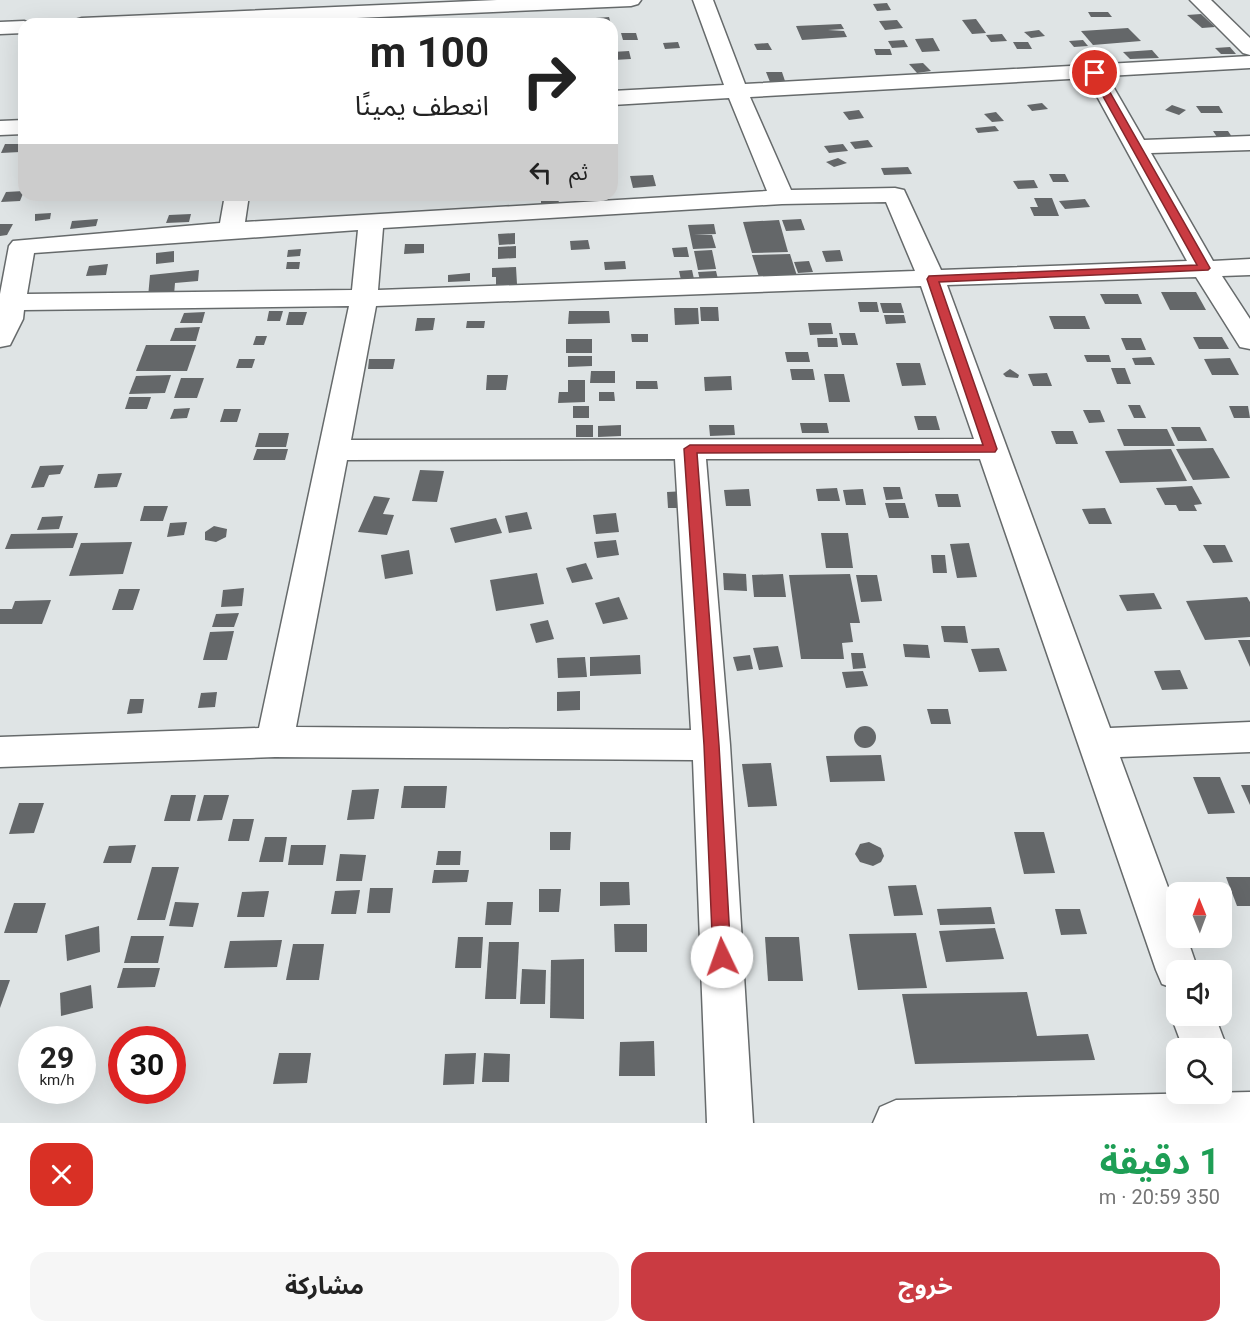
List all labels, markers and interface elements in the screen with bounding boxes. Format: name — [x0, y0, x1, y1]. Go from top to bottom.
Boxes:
text: 100 m — [370, 28, 489, 77]
icon: right — [510, 42, 588, 120]
pin — [1069, 47, 1120, 98]
icon: arrive — [1078, 56, 1111, 89]
text: انعطف يمينًا — [355, 90, 489, 122]
icon: left — [524, 156, 557, 189]
text: ثم — [569, 160, 588, 185]
north arrow — [1166, 882, 1232, 948]
map controls — [1166, 882, 1232, 1104]
position arrow — [690, 925, 754, 989]
button: sound — [1166, 960, 1232, 1026]
speed limit sign: 30 — [108, 1026, 186, 1104]
button: search — [1166, 1038, 1232, 1104]
text: 29 — [40, 1040, 74, 1075]
text: km/h — [39, 1071, 75, 1089]
text: 1 دقيقة — [1100, 1141, 1220, 1183]
button: close — [30, 1143, 93, 1206]
text: 350 m · 20:59 — [1099, 1185, 1220, 1209]
button: مشاركة — [30, 1252, 619, 1321]
button: خروج — [631, 1252, 1220, 1321]

